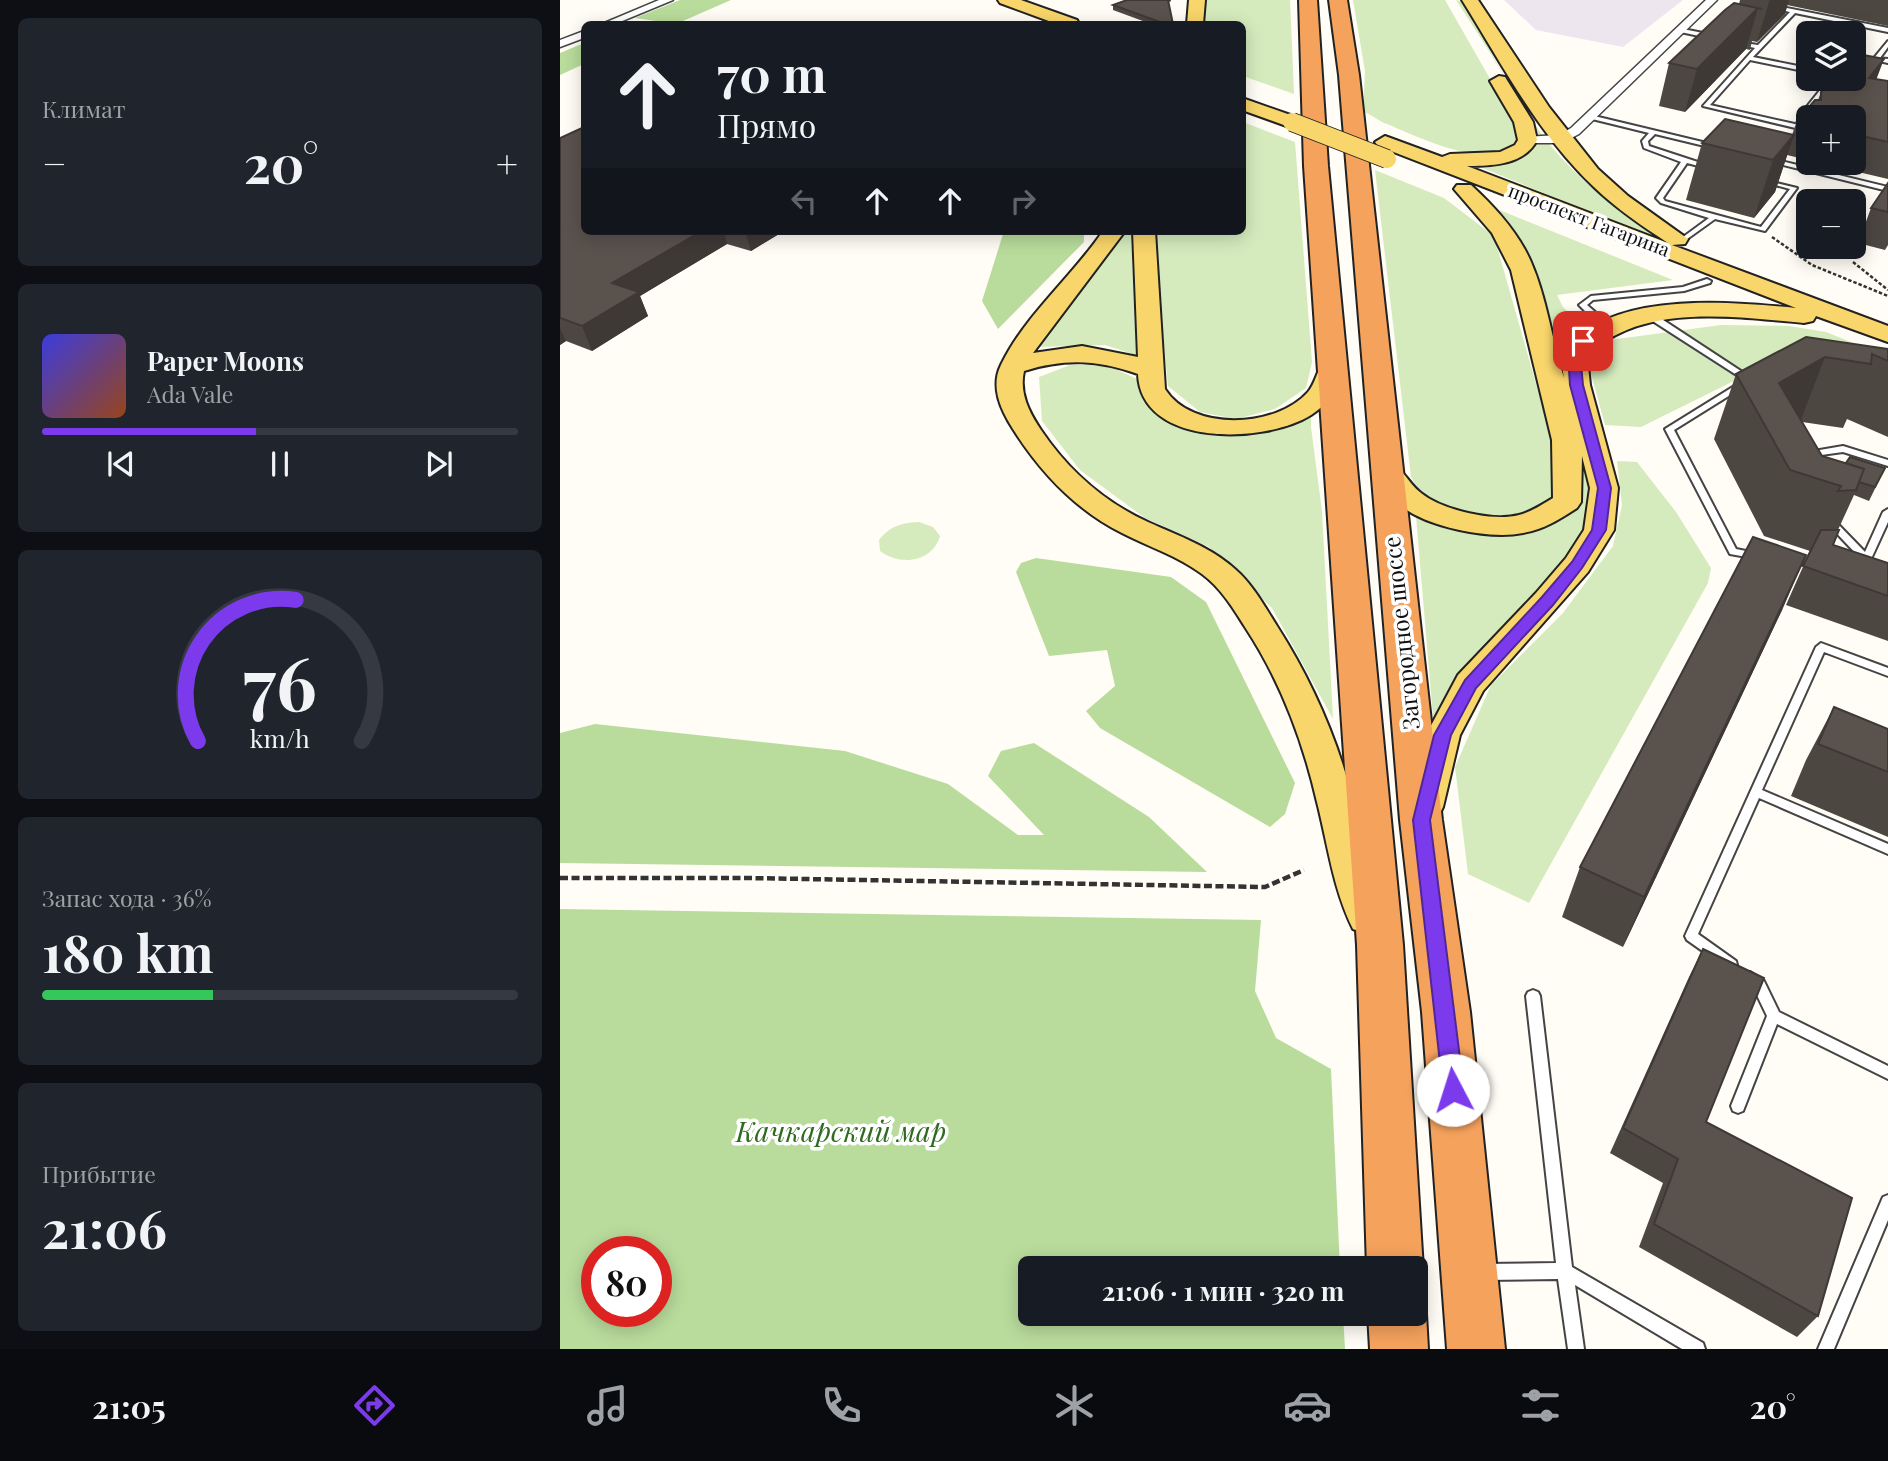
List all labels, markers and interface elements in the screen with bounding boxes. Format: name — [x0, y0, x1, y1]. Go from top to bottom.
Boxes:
map controls — [1796, 21, 1866, 259]
button: layers — [1796, 21, 1866, 91]
text: 70 m — [717, 40, 827, 105]
icon: ahead — [602, 49, 693, 140]
text: Климат — [42, 93, 125, 124]
text: Прямо — [717, 103, 816, 146]
button: + — [1796, 105, 1866, 175]
text: 20° — [244, 128, 319, 197]
text: − — [42, 137, 67, 188]
text: + — [496, 137, 518, 188]
street label: проспект Гагарина — [1505, 176, 1674, 262]
icon: left — [785, 182, 823, 220]
icon: ahead — [858, 182, 896, 220]
icon: ahead — [931, 182, 969, 220]
icon: right — [1004, 182, 1042, 220]
button: − — [1796, 189, 1866, 259]
pin — [1553, 311, 1613, 371]
icon: arrive — [1564, 322, 1602, 360]
text: Paper Moons — [147, 343, 304, 378]
text: Ada Vale — [147, 378, 234, 409]
icon: previous — [102, 445, 140, 483]
icon: pause — [261, 445, 299, 483]
icon: next — [420, 445, 458, 483]
street label: Загородное шоссе — [1375, 535, 1426, 731]
text: 76 — [243, 632, 317, 729]
text: km/h — [250, 720, 310, 753]
text: Запас хода · 36% — [42, 882, 212, 913]
text: 180 km — [42, 917, 214, 986]
position arrow — [1416, 1053, 1490, 1127]
park label: Качкарский мар — [735, 1112, 946, 1149]
text: Прибытие — [42, 1158, 156, 1189]
text: 21:06 — [42, 1193, 167, 1262]
speed limit sign: 80 — [581, 1236, 672, 1327]
text: 21:06 · 1 мин · 320 m — [1102, 1273, 1344, 1308]
icon: directions — [350, 1381, 399, 1430]
icon: music — [583, 1381, 632, 1430]
icon: phone — [817, 1381, 866, 1430]
icon: climate — [1050, 1381, 1099, 1430]
icon: car — [1283, 1381, 1332, 1430]
icon: filters — [1516, 1381, 1565, 1430]
text: 21:05 — [92, 1384, 166, 1427]
text: 20° — [1750, 1384, 1796, 1427]

